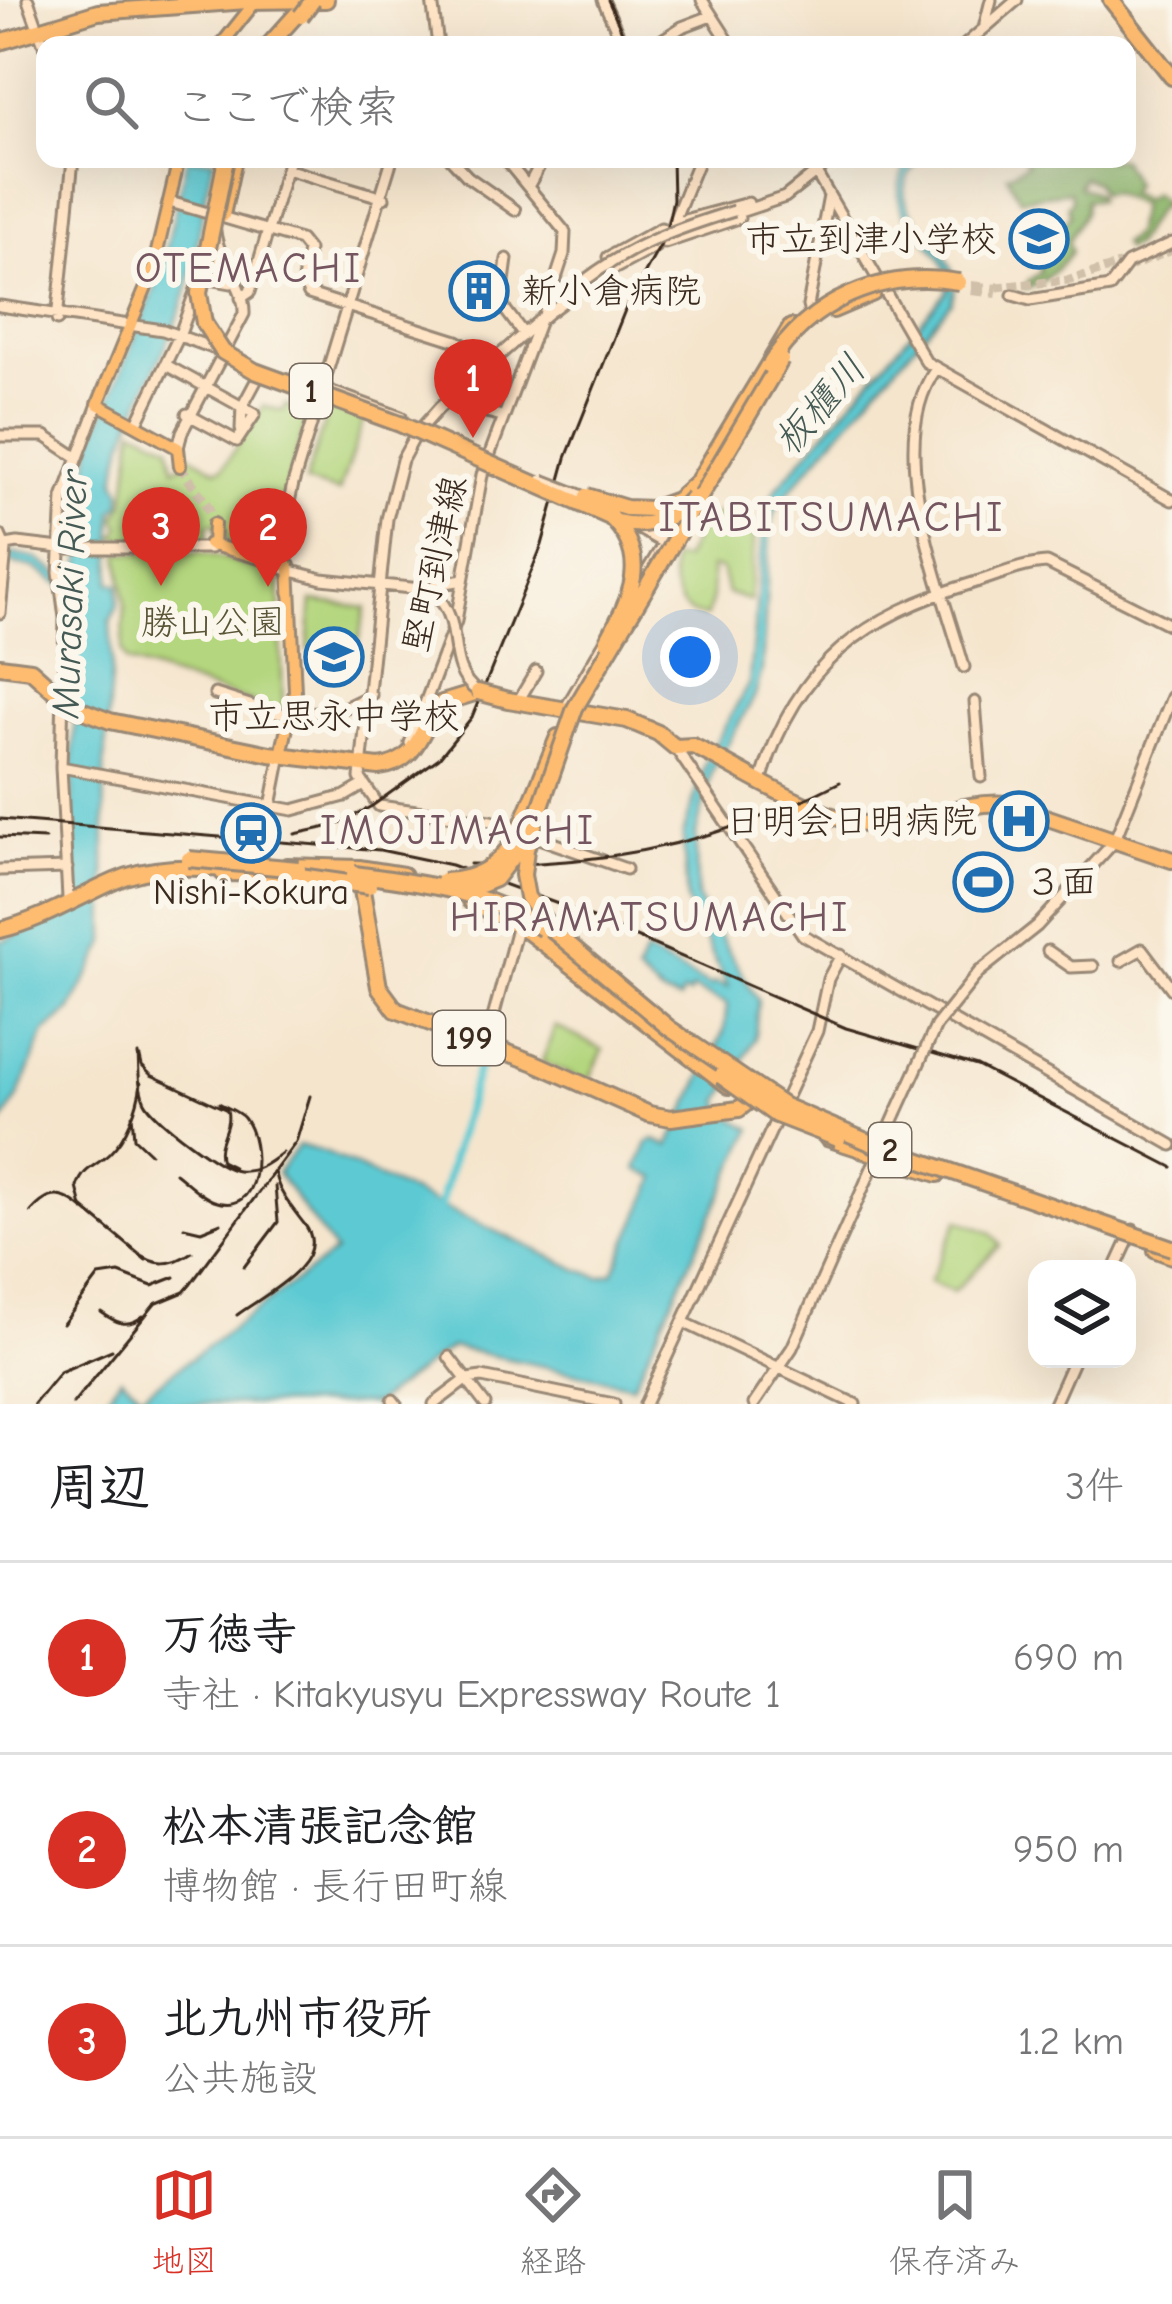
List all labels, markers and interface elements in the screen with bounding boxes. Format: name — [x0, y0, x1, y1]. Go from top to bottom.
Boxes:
search box — [36, 36, 1136, 168]
icon: search — [78, 69, 144, 135]
text: ここで検索 — [174, 81, 399, 133]
school or university icon: 市立到津小学校 — [1008, 208, 1070, 270]
place label: 市立到津小学校 — [745, 219, 997, 260]
district label: OTEMACHI — [135, 244, 363, 293]
building icon: 新小倉病院 — [448, 260, 510, 322]
place label: 新小倉病院 — [521, 271, 701, 312]
pin: 1 — [434, 339, 512, 438]
water label: 板櫃川 — [765, 346, 875, 464]
road number: 1 — [290, 364, 332, 418]
water label: Murasaki River — [43, 468, 97, 720]
street label: 堅町到津線 — [395, 472, 475, 656]
pin: 3 — [122, 487, 200, 586]
pin: 2 — [229, 488, 307, 587]
district label: ITABITSUMACHI — [659, 493, 1005, 542]
park label: 勝山公園 — [141, 602, 285, 643]
school or university icon: 市立思永中学校 — [303, 626, 365, 688]
your location — [660, 627, 720, 687]
place label: 市立思永中学校 — [208, 696, 460, 737]
hospital icon: 日明会日明病院 — [988, 790, 1050, 852]
place label: 日明会日明病院 — [725, 801, 977, 842]
station icon: Nishi-Kokura — [220, 802, 282, 864]
district label: IMOJIMACHI — [320, 806, 596, 855]
sports icon: ３面 — [952, 851, 1014, 913]
place label: ３面 — [1025, 862, 1097, 903]
place label: Nishi-Kokura — [153, 872, 349, 913]
district label: HIRAMATSUMACHI — [450, 893, 850, 942]
road number: 199 — [433, 1011, 505, 1065]
road number: 2 — [869, 1123, 911, 1177]
map controls — [1028, 1260, 1136, 1368]
button: layers — [1028, 1260, 1136, 1368]
text: 周辺 — [48, 1458, 150, 1517]
text: 3件 — [1065, 1464, 1124, 1509]
text: 万徳寺 — [162, 1608, 297, 1660]
text: 1 — [79, 1635, 95, 1680]
text: 690 m — [1013, 1635, 1124, 1680]
text: 寺社 · Kitakyusyu Expressway Route 1 — [162, 1672, 781, 1717]
text: 松本清張記念館 — [162, 1800, 477, 1852]
text: 2 — [77, 1827, 97, 1872]
text: 950 m — [1013, 1827, 1124, 1872]
text: 博物館 · 長行田町線 — [162, 1864, 507, 1909]
text: 北九州市役所 — [162, 1992, 432, 2044]
text: 3 — [77, 2019, 97, 2064]
text: 1.2 km — [1018, 2019, 1124, 2064]
text: 公共施設 — [162, 2056, 318, 2101]
tab: 地図 — [151, 2162, 217, 2282]
tab: 経路 — [520, 2162, 586, 2282]
tab: 保存済み — [889, 2162, 1021, 2282]

